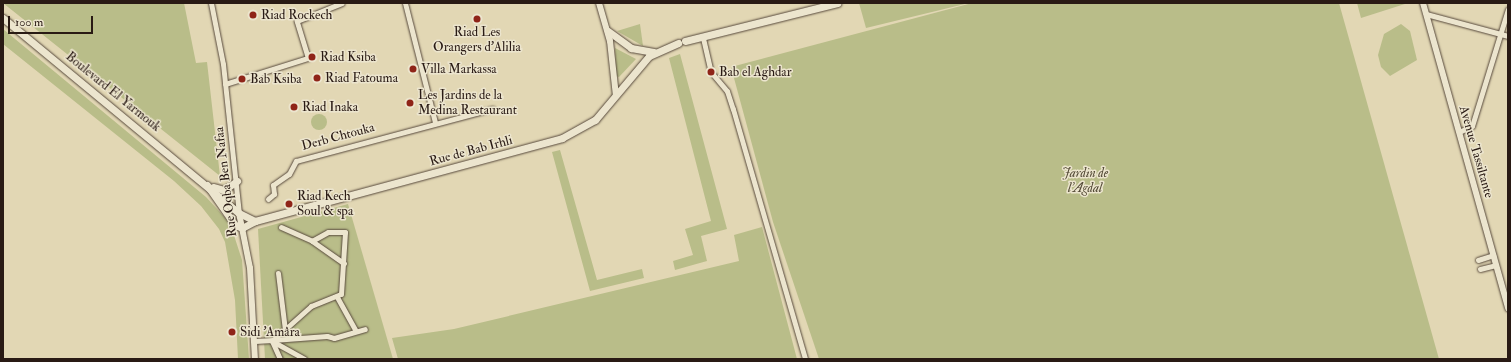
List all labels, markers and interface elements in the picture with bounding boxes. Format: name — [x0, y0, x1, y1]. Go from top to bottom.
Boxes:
place label: Riad Rockech — [261, 7, 332, 23]
scale bar — [10, 8, 95, 34]
marker: Riad Rockech — [248, 10, 258, 20]
marker: Riad Les Orangers d'Alilia — [472, 14, 482, 24]
text: 100 m — [15, 15, 43, 30]
place label: Riad Les Orangers d'Alilia — [433, 25, 521, 56]
street label: Boulevard El Yarmouk — [62, 49, 164, 135]
place label: Riad Ksiba — [320, 49, 376, 65]
marker: Riad Ksiba — [307, 52, 317, 62]
place label: Villa Markassa — [421, 61, 497, 77]
marker: Villa Markassa — [408, 64, 418, 74]
place label: Bab el Aghdar — [719, 64, 792, 80]
marker: Bab el Aghdar — [706, 67, 716, 77]
place label: Riad Fatouma — [325, 70, 398, 86]
place label: Bab Ksiba — [250, 71, 302, 87]
marker: Riad Fatouma — [312, 73, 322, 83]
marker: Bab Ksiba — [237, 74, 247, 84]
place label: Les Jardins de la Medina Restaurant — [418, 88, 517, 119]
marker: Les Jardins de la Medina Restaurant — [405, 98, 415, 108]
place label: Riad Inaka — [302, 99, 358, 115]
marker: Riad Inaka — [289, 102, 299, 112]
street label: Avenue Tassiltante — [1455, 104, 1497, 200]
street label: Derb Chtouka — [300, 120, 376, 154]
street label: Rue Oqba Ben Nafaa — [212, 126, 240, 238]
street label: Rue de Bab Irhli — [428, 132, 514, 170]
park label: Jardin de l'Agdal — [1062, 166, 1108, 197]
place label: Riad Kech Soul & spa — [297, 189, 353, 220]
marker: Riad Kech Soul & spa — [284, 199, 294, 209]
place label: Sidi 'Amâra — [240, 324, 300, 340]
marker: Sidi 'Amâra — [227, 327, 237, 337]

